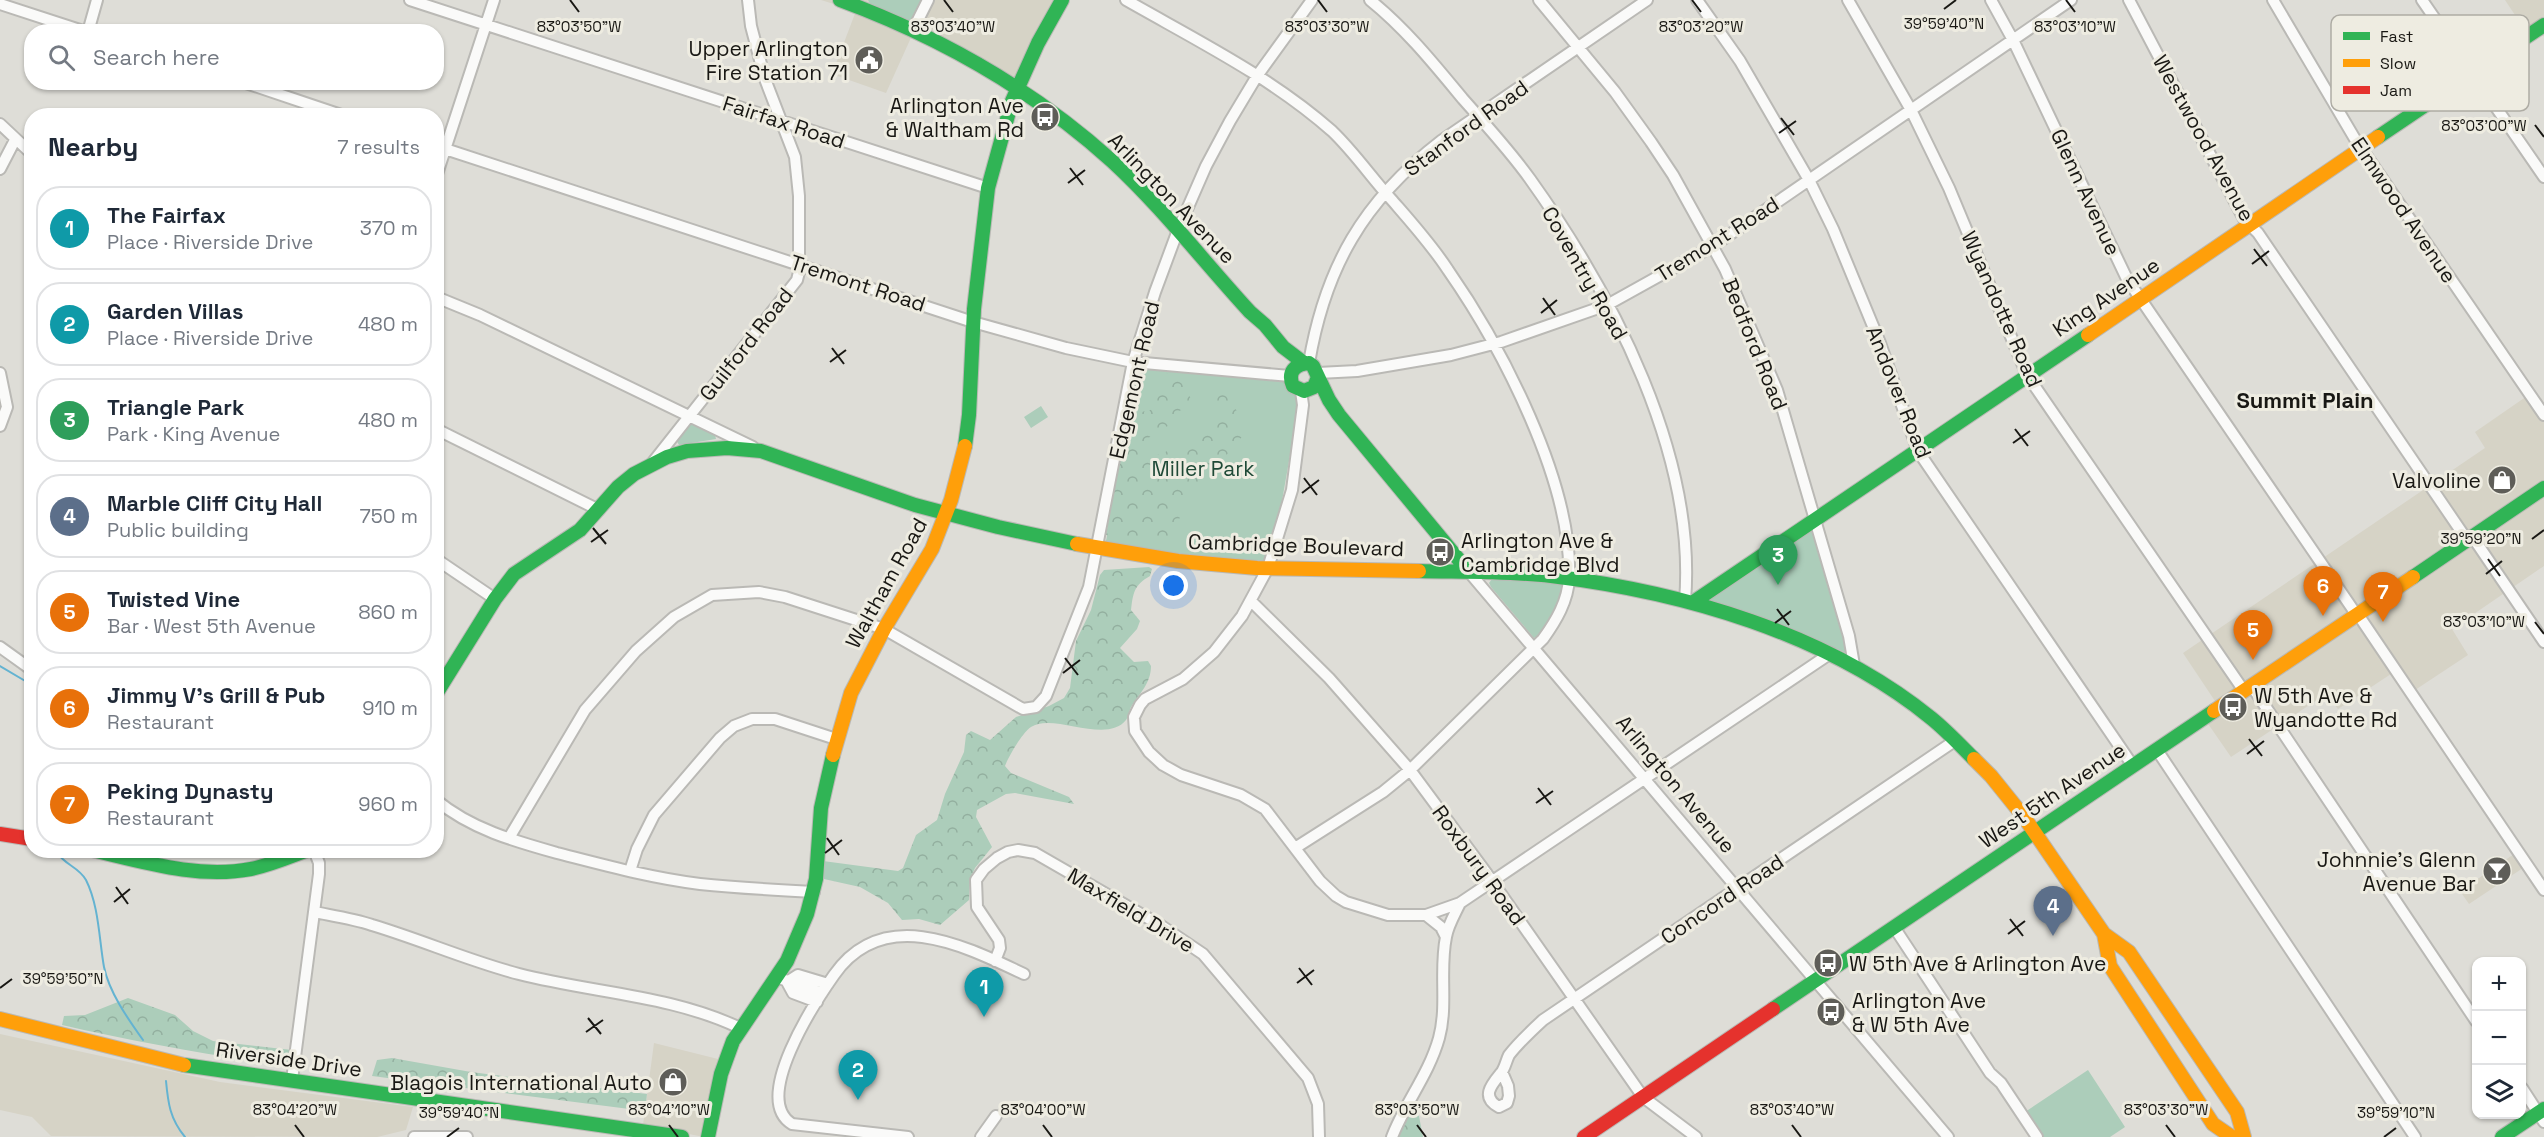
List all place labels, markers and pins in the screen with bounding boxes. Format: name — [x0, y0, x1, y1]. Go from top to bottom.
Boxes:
place label: Upper Arlington Fire Station 71 — [689, 35, 848, 86]
public building icon: Upper Arlington Fire Station 71 — [853, 44, 885, 76]
place label: Arlington Ave & Waltham Rd — [886, 92, 1024, 143]
bus stop icon: Arlington Ave & Waltham Rd — [1029, 101, 1061, 133]
shop icon: Valvoline — [2486, 464, 2518, 496]
place label: Valvoline — [2392, 467, 2481, 494]
place label: Arlington Ave & Cambridge Blvd — [1461, 527, 1619, 578]
bus stop icon: Arlington Ave & Cambridge Blvd — [1424, 536, 1456, 568]
pin: 3 — [1758, 536, 1798, 585]
pin: 6 — [2304, 566, 2342, 616]
pin: 7 — [2364, 572, 2402, 622]
pin: 5 — [2234, 610, 2272, 660]
place label: W 5th Ave & Wyandotte Rd — [2254, 682, 2398, 733]
bus stop icon: W 5th Ave & Wyandotte Rd — [2217, 691, 2249, 723]
place label: Johnnie's Glenn Avenue Bar — [2317, 846, 2476, 897]
bar icon: Johnnie's Glenn Avenue Bar — [2481, 855, 2513, 887]
pin: 4 — [2034, 886, 2072, 936]
bus stop icon: W 5th Ave & Arlington Ave — [1812, 947, 1844, 979]
place label: W 5th Ave & Arlington Ave — [1849, 950, 2106, 977]
pin: 1 — [964, 968, 1004, 1017]
place label: Arlington Ave & W 5th Ave — [1852, 987, 1986, 1038]
bus stop icon: Arlington Ave & W 5th Ave — [1815, 996, 1847, 1028]
pin: 2 — [838, 1050, 878, 1100]
shop icon: Blagois International Auto — [657, 1066, 689, 1098]
place label: Blagois International Auto — [390, 1069, 652, 1096]

